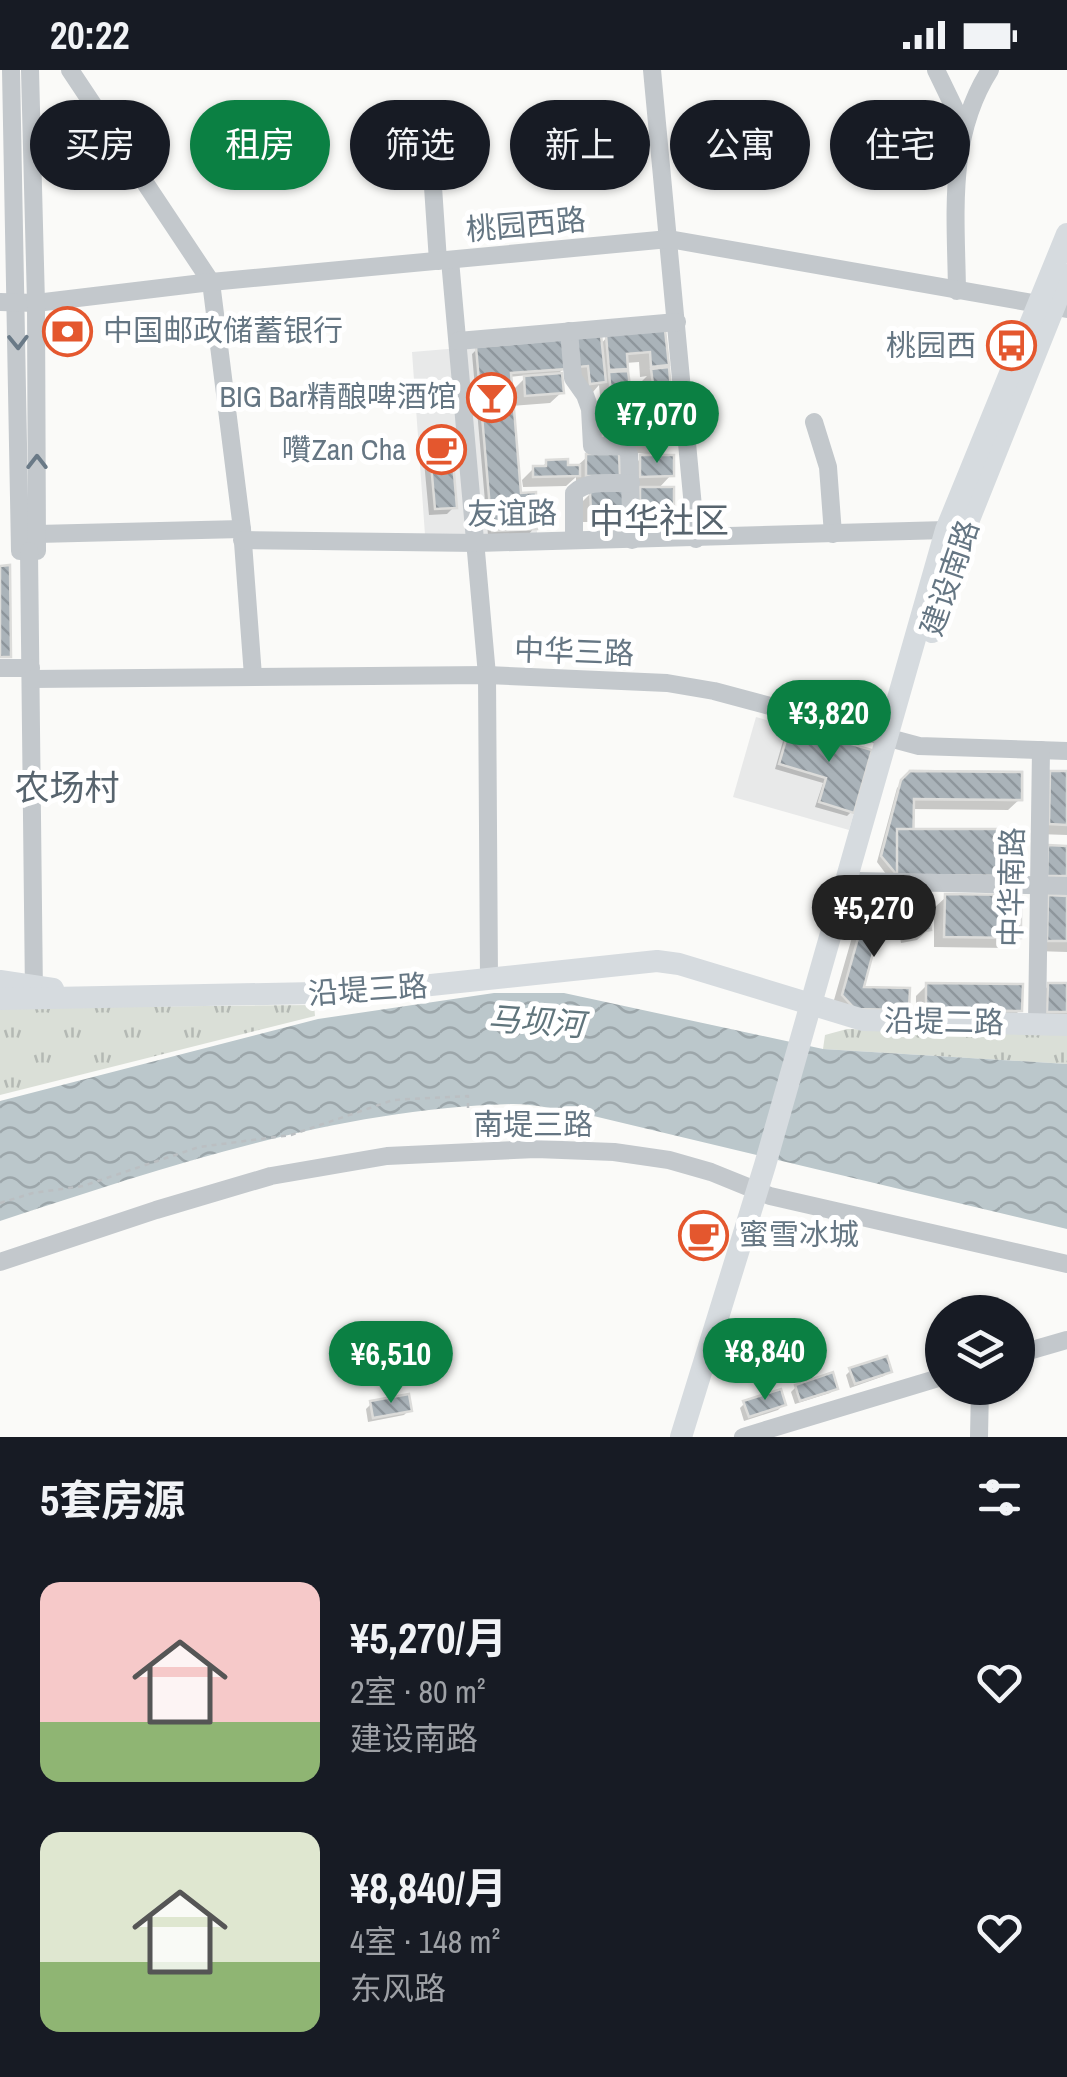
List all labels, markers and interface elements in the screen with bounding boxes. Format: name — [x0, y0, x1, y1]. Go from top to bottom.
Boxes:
text: 20:22 — [50, 10, 130, 61]
chip: 买房 — [30, 100, 170, 190]
chip: 租房 — [190, 100, 330, 190]
chip: 筛选 — [350, 100, 490, 190]
chip: 新上 — [510, 100, 650, 190]
chip: 公寓 — [670, 100, 810, 190]
chip: 住宅 — [830, 100, 970, 190]
street label: 桃园西路 — [464, 199, 587, 249]
bank icon: 中国邮政储蓄银行 — [42, 305, 94, 357]
place label: 中国邮政储蓄银行 — [103, 310, 343, 350]
bus stop icon: 桃园西 — [985, 320, 1037, 372]
place label: 桃园西 — [886, 325, 976, 365]
one-way arrow — [8, 335, 29, 351]
bar icon: BIG Bar精酿啤酒馆 — [466, 371, 518, 423]
place label: BIG Bar精酿啤酒馆 — [219, 376, 457, 416]
pin: ¥7,070 — [576, 381, 738, 466]
text: ¥7,070 — [617, 392, 697, 435]
cafe icon: 囋Zan Cha — [415, 424, 467, 476]
place label: 囋Zan Cha — [282, 429, 406, 469]
one-way arrow — [26, 453, 48, 468]
street label: 友谊路 — [467, 492, 557, 534]
district label: 中华社区 — [589, 497, 729, 544]
street label: 建设南路 — [911, 514, 987, 641]
street label: 中华三路 — [513, 629, 635, 673]
pin: ¥3,820 — [748, 680, 910, 765]
text: ¥3,820 — [789, 691, 869, 734]
district label: 农场村 — [14, 764, 120, 811]
street label: 中华南路 — [990, 827, 1032, 947]
pin: ¥5,270 — [793, 875, 955, 960]
text: ¥5,270 — [834, 886, 914, 929]
street label: 沿堤三路 — [307, 965, 429, 1013]
water label: 马坝河 — [487, 997, 591, 1047]
street label: 沿堤二路 — [884, 1000, 1004, 1042]
street label: 南堤三路 — [473, 1104, 593, 1144]
cafe icon: 蜜雪冰城 — [678, 1209, 730, 1261]
place label: 蜜雪冰城 — [739, 1214, 859, 1254]
map controls — [925, 1295, 1035, 1405]
button: layers — [925, 1295, 1035, 1405]
pin: ¥8,840 — [684, 1318, 846, 1403]
pin: ¥6,510 — [310, 1321, 472, 1406]
text: ¥8,840 — [725, 1329, 805, 1372]
text: ¥6,510 — [351, 1332, 431, 1375]
icon: filters — [972, 1470, 1027, 1525]
text: 5套房源 — [40, 1472, 185, 1528]
text: ¥5,270/月 — [350, 1610, 507, 1666]
icon: home — [120, 1622, 240, 1742]
icon: heart — [972, 1655, 1027, 1710]
text: 2室 · 80 m² — [350, 1670, 486, 1713]
text: 建设南路 — [350, 1717, 478, 1760]
text: ¥8,840/月 — [350, 1860, 507, 1916]
icon: home — [120, 1872, 240, 1992]
icon: heart — [972, 1905, 1027, 1960]
text: 4室 · 148 m² — [350, 1920, 500, 1963]
text: 东风路 — [350, 1967, 446, 2010]

